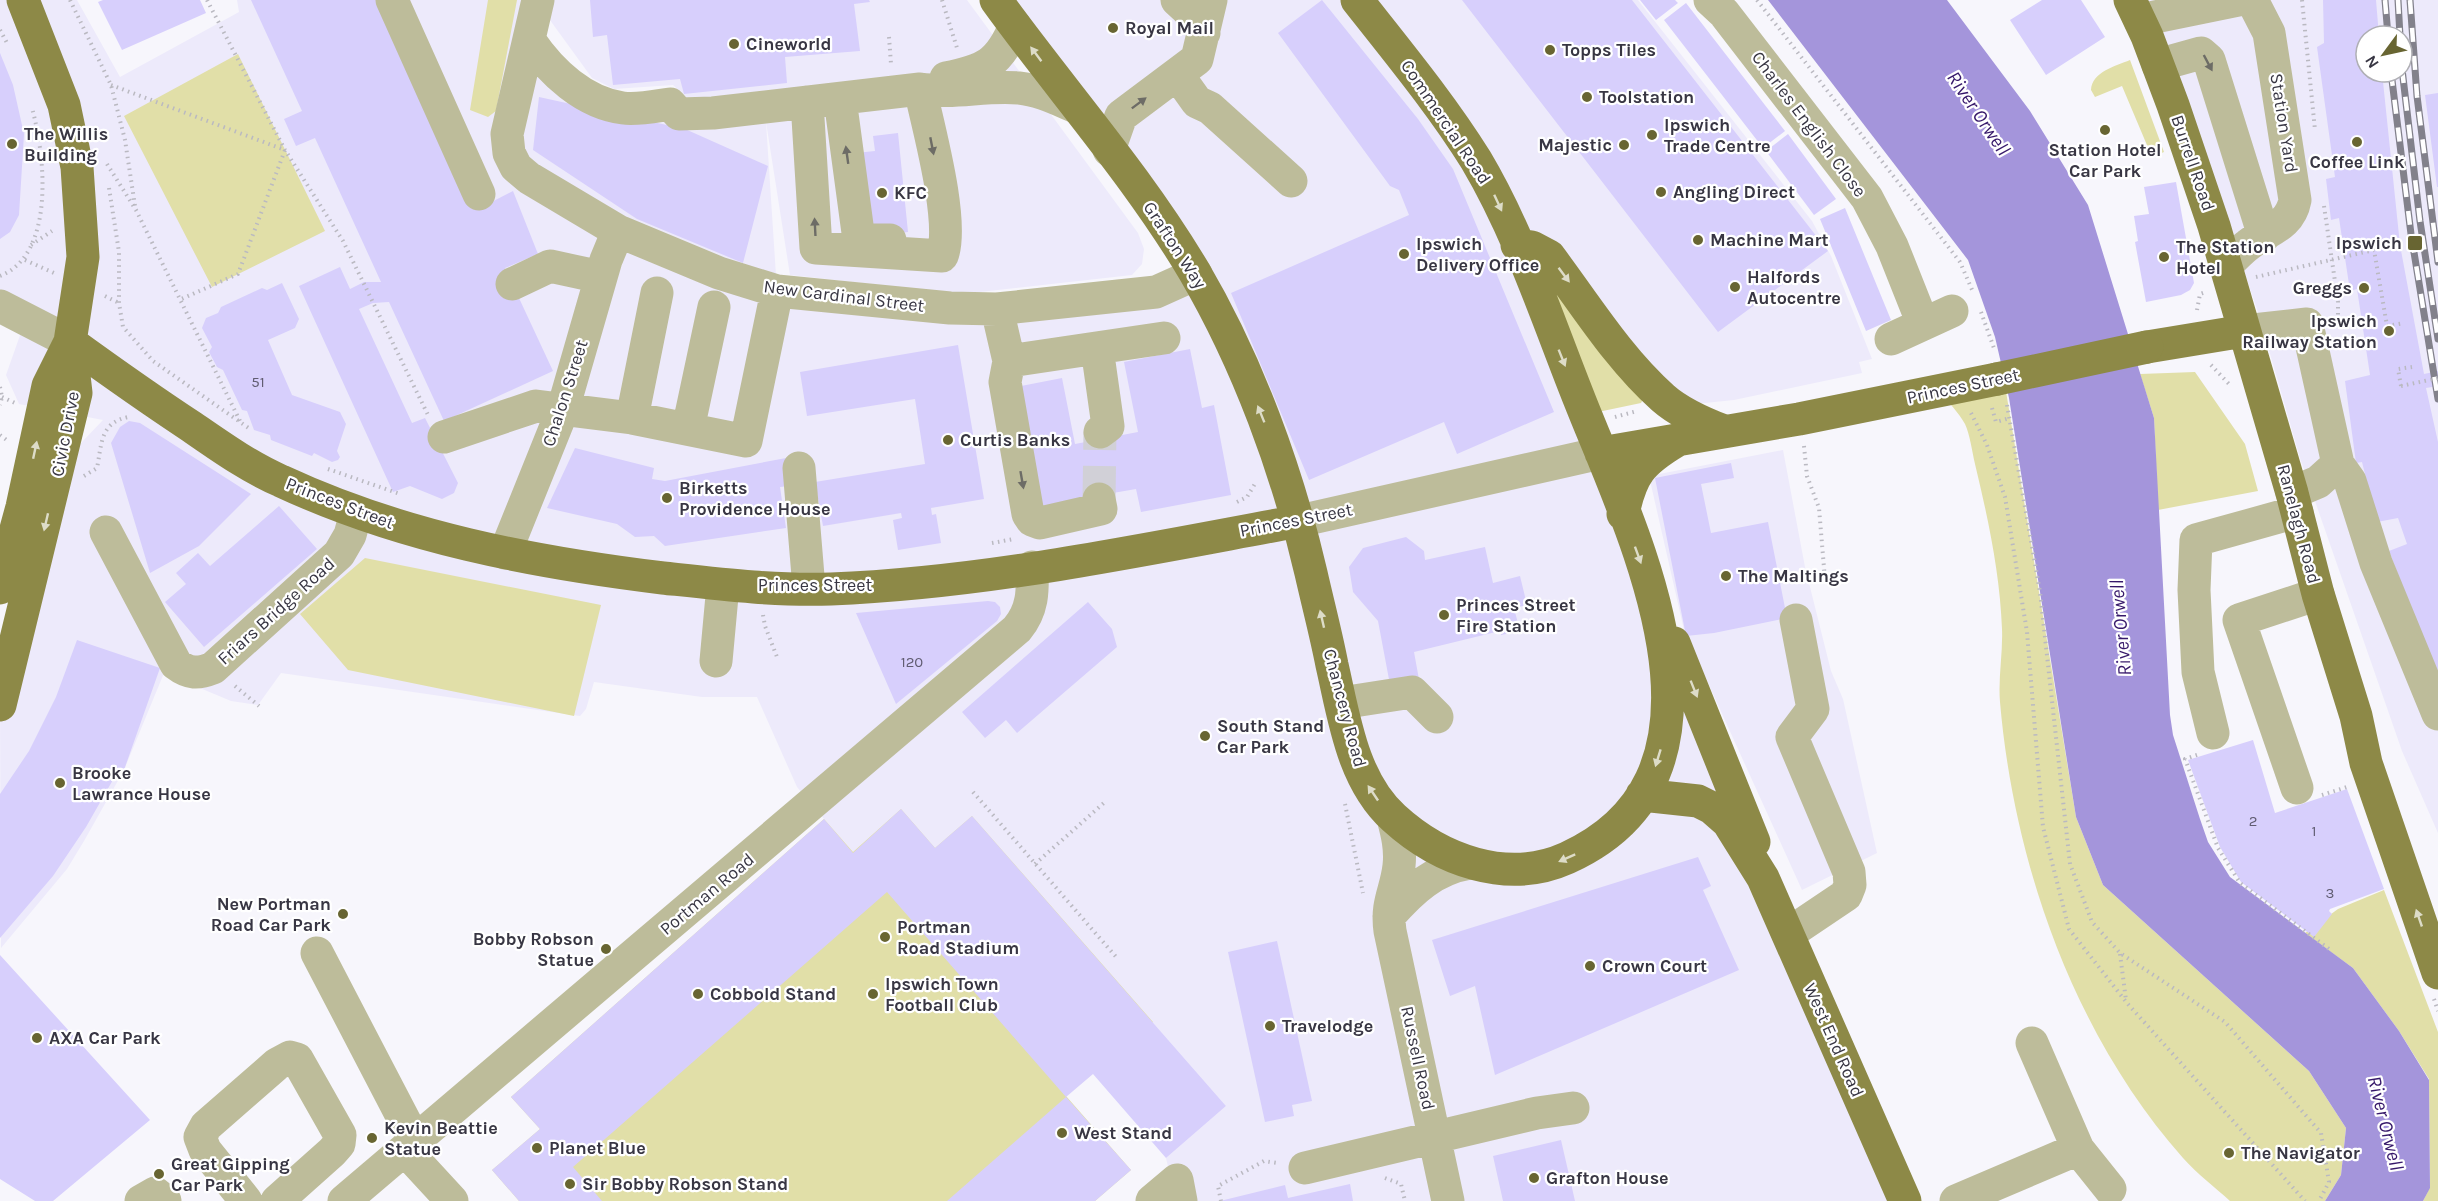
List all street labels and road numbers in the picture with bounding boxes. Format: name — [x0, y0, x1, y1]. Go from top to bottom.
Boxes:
street label: Charles English Close — [1747, 47, 1871, 201]
street label: Commercial Road — [1396, 55, 1496, 189]
street label: Station Yard — [2265, 72, 2303, 174]
street label: Burrell Road — [2166, 112, 2220, 214]
street label: Grafton Way — [1139, 197, 1212, 293]
street label: New Cardinal Street — [762, 275, 926, 317]
street label: Chalon Street — [537, 336, 593, 449]
street label: Princes Street — [1905, 363, 2021, 409]
street label: Civic Drive — [46, 389, 84, 479]
street label: Ranelagh Road — [2272, 462, 2326, 586]
street label: Princes Street — [283, 472, 398, 534]
street label: Princes Street — [1238, 498, 1354, 542]
street label: Friars Bridge Road — [213, 553, 339, 669]
street label: Princes Street — [758, 574, 872, 596]
street label: Chancery Road — [1319, 646, 1371, 770]
street label: Portman Road — [655, 848, 759, 940]
street label: West End Road — [1799, 980, 1869, 1100]
street label: Russell Road — [1396, 1004, 1440, 1112]

